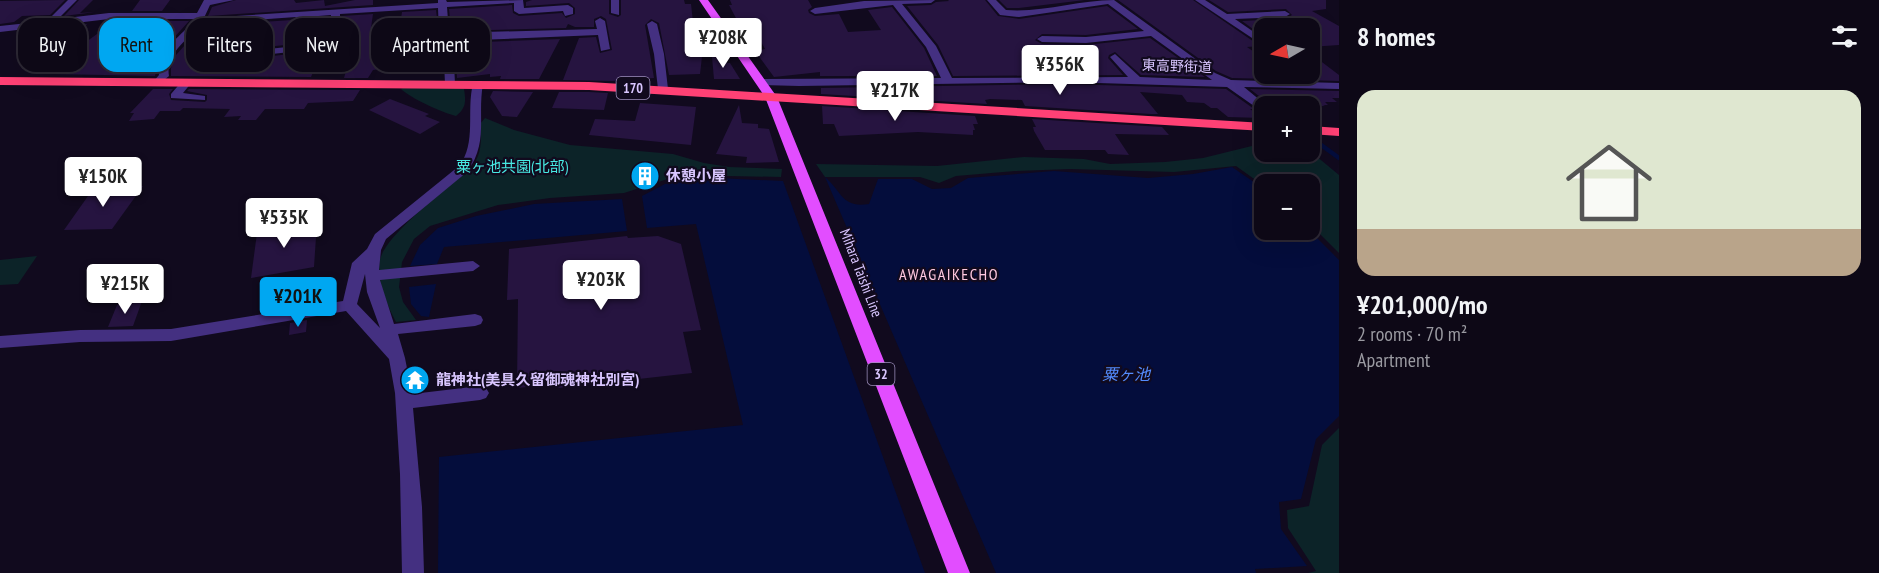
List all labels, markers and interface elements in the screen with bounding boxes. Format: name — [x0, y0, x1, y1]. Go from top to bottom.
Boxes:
chip: Buy — [18, 18, 87, 72]
chip: Rent — [99, 18, 174, 72]
chip: Filters — [186, 18, 273, 72]
chip: New — [285, 18, 359, 72]
chip: Apartment — [371, 18, 490, 72]
pin: ¥208K — [681, 18, 765, 69]
north arrow — [1254, 18, 1320, 84]
map controls — [1254, 18, 1320, 240]
text: 8 homes — [1357, 20, 1435, 53]
icon: filters — [1828, 20, 1861, 53]
text: ¥208K — [699, 24, 747, 50]
pin: ¥356K — [1018, 45, 1102, 96]
text: ¥356K — [1036, 51, 1084, 77]
street label: 東高野街道 — [1142, 56, 1212, 76]
pin: ¥217K — [853, 71, 937, 122]
road number: 170 — [616, 77, 650, 99]
text: ¥217K — [871, 77, 919, 103]
button: + — [1254, 96, 1320, 162]
icon: home — [1555, 129, 1663, 237]
pin: ¥150K — [61, 157, 145, 208]
park label: 粟ヶ池共園(北部) — [456, 157, 568, 176]
building icon: 休憩小屋 — [629, 160, 661, 192]
text: ¥150K — [79, 163, 127, 189]
place label: 休憩小屋 — [666, 166, 726, 185]
button: − — [1254, 174, 1320, 240]
pin: ¥535K — [242, 198, 326, 249]
text: ¥535K — [260, 204, 308, 230]
street label: Mihara Taishi Line — [836, 226, 887, 320]
pin: ¥203K — [559, 260, 643, 311]
pin: ¥215K — [83, 264, 167, 315]
district label: AWAGAIKECHO — [899, 264, 999, 284]
text: ¥203K — [577, 266, 625, 292]
text: ¥215K — [101, 270, 149, 296]
pin: ¥201K — [256, 277, 340, 328]
text: ¥201K — [274, 283, 322, 309]
text: ¥201,000/mo — [1357, 288, 1488, 321]
text: 2 rooms · 70 m² — [1357, 321, 1467, 347]
text: Apartment — [1357, 347, 1430, 373]
road number: 32 — [868, 363, 894, 385]
temple icon: 龍神社(美具久留御魂神社別宮) — [399, 364, 431, 396]
water label: 粟ヶ池 — [1102, 364, 1152, 384]
place label: 龍神社(美具久留御魂神社別宮) — [436, 370, 639, 389]

